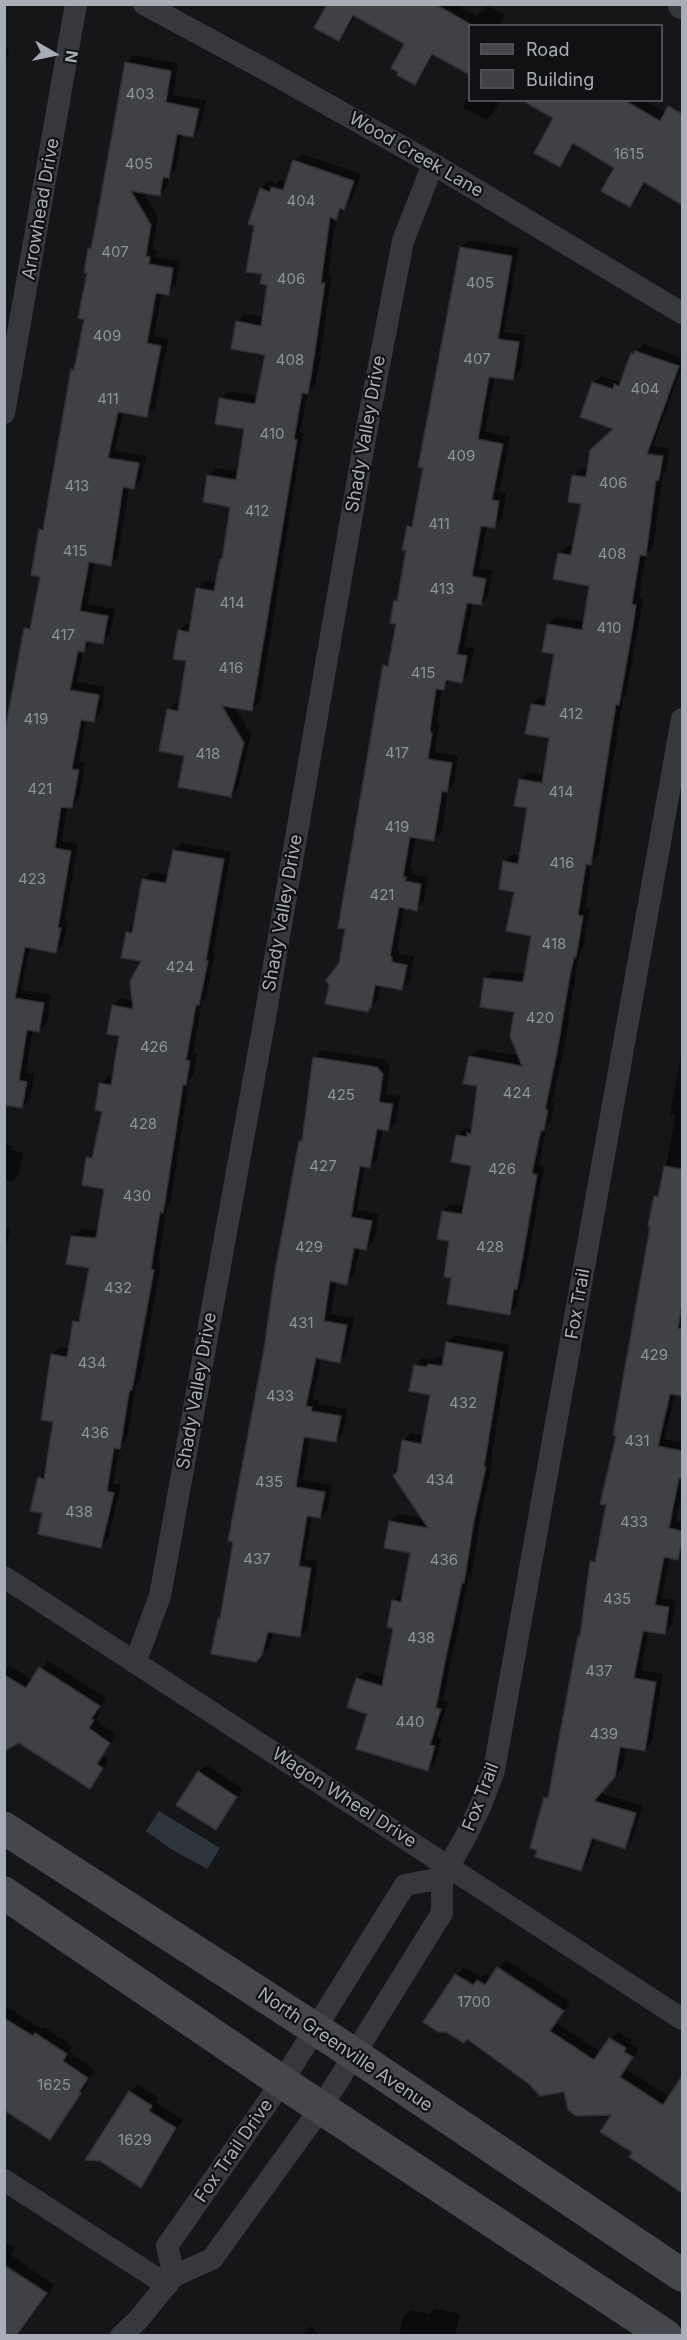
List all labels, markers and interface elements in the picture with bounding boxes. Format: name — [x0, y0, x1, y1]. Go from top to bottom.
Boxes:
north arrow — [24, 24, 84, 84]
legend — [468, 24, 663, 102]
text: Road — [526, 39, 569, 60]
text: N — [61, 49, 83, 64]
text: Building — [526, 69, 594, 90]
house number: 403 — [126, 85, 154, 103]
street label: Wood Creek Lane — [345, 108, 487, 202]
street label: Arrowhead Drive — [18, 137, 64, 281]
house number: 1615 — [614, 145, 644, 163]
house number: 405 — [125, 155, 153, 173]
house number: 404 — [287, 192, 315, 210]
house number: 407 — [101, 243, 129, 261]
house number: 406 — [277, 270, 305, 288]
house number: 405 — [466, 274, 494, 292]
house number: 409 — [93, 327, 121, 345]
house number: 407 — [463, 350, 491, 368]
house number: 408 — [276, 351, 304, 369]
street label: Shady Valley Drive — [342, 354, 390, 514]
house number: 404 — [631, 380, 659, 398]
house number: 411 — [97, 390, 119, 408]
house number: 410 — [260, 425, 284, 443]
house number: 409 — [447, 447, 475, 465]
house number: 406 — [599, 474, 627, 492]
house number: 413 — [65, 477, 89, 495]
house number: 412 — [245, 502, 269, 520]
house number: 411 — [428, 515, 450, 533]
house number: 415 — [63, 542, 87, 560]
house number: 408 — [598, 545, 626, 563]
house number: 413 — [430, 580, 454, 598]
house number: 414 — [219, 594, 245, 612]
house number: 410 — [597, 619, 621, 637]
house number: 417 — [51, 626, 75, 644]
house number: 416 — [219, 659, 243, 677]
house number: 415 — [411, 664, 435, 682]
house number: 412 — [559, 705, 583, 723]
house number: 419 — [24, 710, 48, 728]
house number: 417 — [385, 744, 409, 762]
house number: 418 — [196, 745, 220, 763]
house number: 421 — [28, 780, 52, 798]
house number: 414 — [548, 783, 574, 801]
house number: 419 — [385, 818, 409, 836]
street label: Shady Valley Drive — [259, 833, 307, 993]
house number: 416 — [550, 854, 574, 872]
house number: 423 — [18, 870, 46, 888]
house number: 421 — [370, 886, 394, 904]
house number: 418 — [542, 935, 566, 953]
house number: 424 — [166, 958, 194, 976]
house number: 420 — [526, 1009, 554, 1027]
house number: 426 — [140, 1038, 168, 1056]
house number: 424 — [503, 1084, 531, 1102]
house number: 425 — [327, 1086, 355, 1104]
house number: 428 — [129, 1115, 157, 1133]
house number: 427 — [309, 1157, 337, 1175]
house number: 426 — [488, 1160, 516, 1178]
house number: 430 — [123, 1187, 151, 1205]
house number: 429 — [295, 1238, 323, 1256]
house number: 428 — [476, 1238, 504, 1256]
street label: Fox Trail — [561, 1267, 595, 1341]
house number: 432 — [104, 1279, 132, 1297]
street label: Shady Valley Drive — [173, 1311, 221, 1471]
house number: 431 — [288, 1314, 314, 1332]
house number: 429 — [640, 1346, 668, 1364]
house number: 434 — [78, 1354, 106, 1372]
house number: 433 — [266, 1387, 294, 1405]
house number: 432 — [449, 1394, 477, 1412]
house number: 436 — [81, 1424, 109, 1442]
house number: 431 — [624, 1432, 650, 1450]
house number: 434 — [426, 1471, 454, 1489]
house number: 435 — [255, 1473, 283, 1491]
house number: 438 — [65, 1503, 93, 1521]
house number: 433 — [620, 1513, 648, 1531]
house number: 437 — [243, 1550, 271, 1568]
house number: 436 — [430, 1551, 458, 1569]
house number: 435 — [603, 1590, 631, 1608]
house number: 438 — [407, 1629, 435, 1647]
house number: 437 — [585, 1662, 613, 1680]
house number: 440 — [396, 1713, 424, 1731]
house number: 439 — [590, 1725, 618, 1743]
street label: Wagon Wheel Drive — [268, 1743, 420, 1853]
street label: Fox Trail — [458, 1760, 504, 1834]
street label: North Greenville Avenue — [253, 1983, 437, 2117]
house number: 1700 — [457, 1993, 491, 2011]
house number: 1625 — [37, 2076, 71, 2094]
street label: Fox Trail Drive — [190, 2095, 278, 2207]
house number: 1629 — [118, 2131, 152, 2149]

